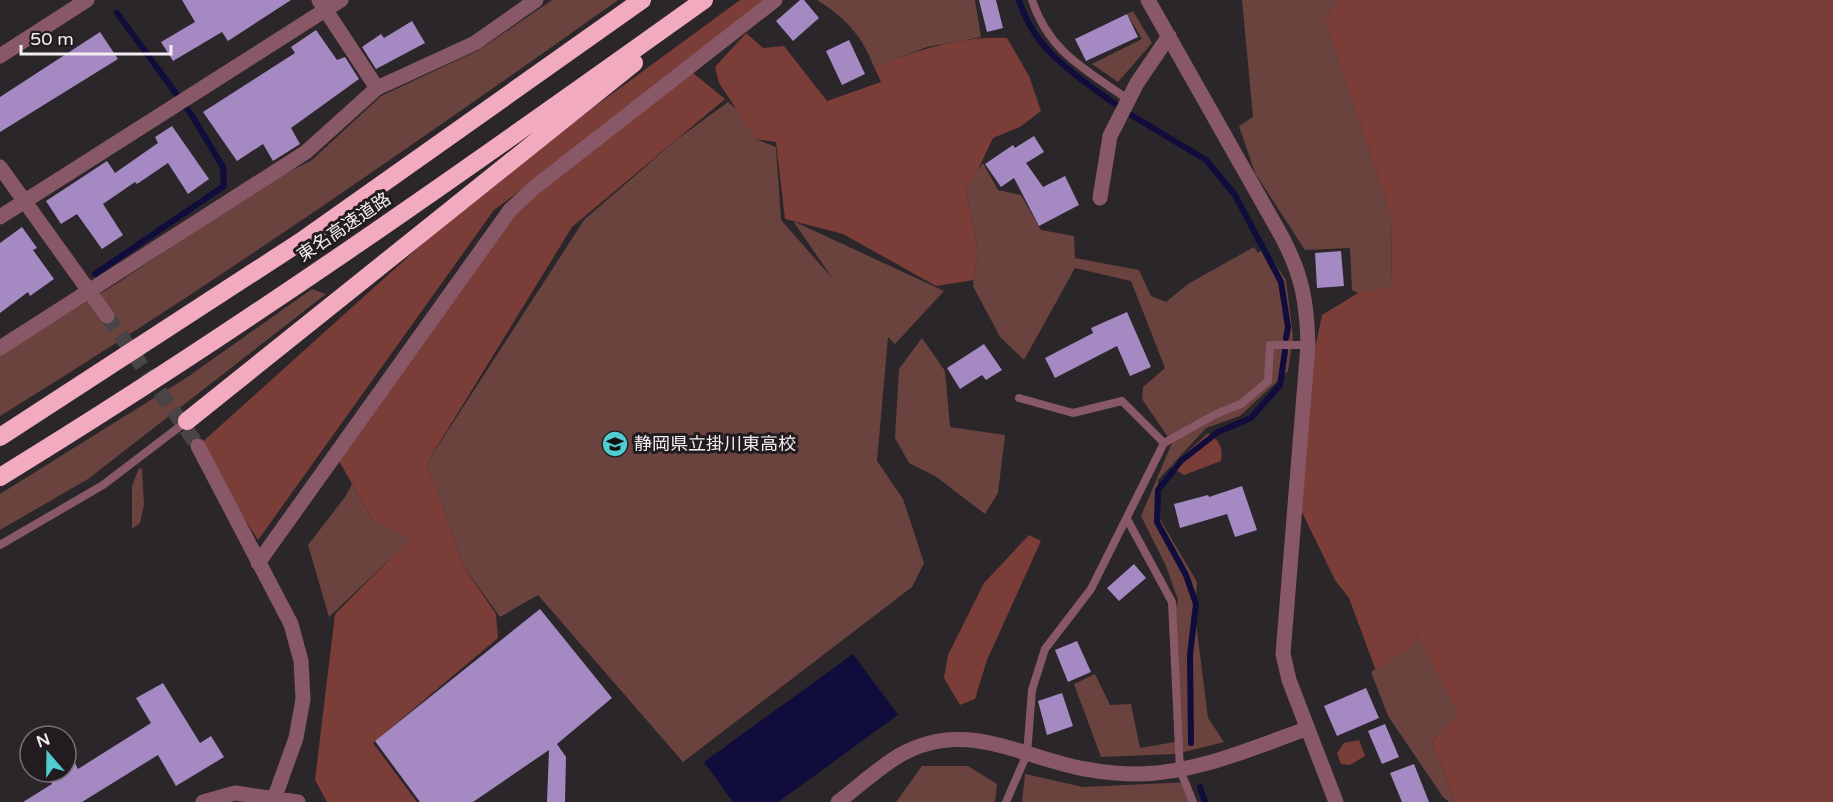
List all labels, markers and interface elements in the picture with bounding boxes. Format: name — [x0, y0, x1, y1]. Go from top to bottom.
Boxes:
scale bar — [21, 18, 171, 56]
text: 50 m — [30, 28, 74, 50]
street label: 東名高速道路 — [293, 188, 395, 266]
school or university icon: 静岡県立掛川東高校 — [600, 429, 630, 459]
place label: 静岡県立掛川東高校 — [634, 433, 796, 455]
north arrow — [18, 724, 78, 784]
text: N — [34, 729, 53, 752]

